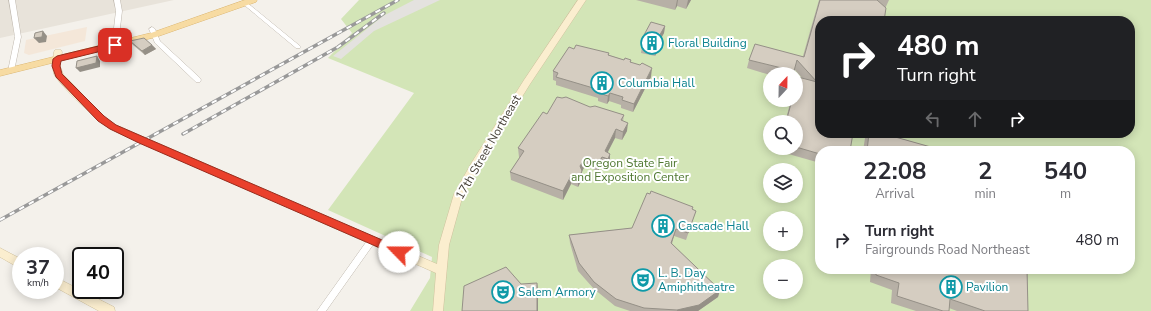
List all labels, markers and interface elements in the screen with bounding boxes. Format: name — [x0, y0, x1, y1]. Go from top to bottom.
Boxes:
text: 480 m — [897, 27, 980, 65]
pin — [98, 28, 132, 62]
building icon: Floral Building — [639, 30, 665, 56]
icon: right — [831, 32, 883, 84]
icon: arrive — [104, 34, 126, 56]
place label: Floral Building — [668, 35, 747, 51]
text: Turn right — [897, 63, 976, 87]
north arrow — [763, 67, 803, 107]
map controls — [763, 67, 803, 299]
building icon: Columbia Hall — [589, 70, 615, 96]
place label: Columbia Hall — [618, 75, 695, 91]
street label: 17th Street Northeast — [452, 91, 525, 202]
icon: left — [922, 108, 944, 130]
icon: ahead — [964, 108, 986, 130]
icon: right — [1006, 108, 1028, 130]
button: search — [763, 115, 803, 155]
park label: Oregon State Fair and Exposition Center — [571, 155, 690, 185]
text: 22:08 — [863, 155, 926, 187]
text: 2 — [978, 155, 992, 187]
text: 540 — [1044, 155, 1087, 187]
button: layers — [763, 163, 803, 203]
text: Arrival — [875, 185, 914, 203]
text: min — [974, 185, 996, 203]
text: m — [1060, 185, 1071, 203]
button: + — [763, 211, 803, 251]
building icon: Cascade Hall — [650, 213, 676, 239]
place label: Cascade Hall — [678, 218, 749, 234]
text: Turn right — [865, 221, 934, 241]
icon: right — [831, 229, 853, 251]
text: 480 m — [1075, 230, 1119, 250]
position arrow — [378, 231, 420, 273]
text: Fairgrounds Road Northeast — [865, 241, 1030, 259]
speed limit sign: 40 — [72, 247, 124, 299]
text: 37 — [26, 254, 50, 281]
button: − — [763, 259, 803, 299]
place label: L. B. Day Amiphitheatre — [658, 265, 735, 295]
theatre icon: L. B. Day Amiphitheatre — [630, 267, 656, 293]
building icon: Pavilion — [938, 274, 964, 300]
text: km/h — [27, 276, 49, 290]
theatre icon: Salem Armory — [490, 279, 516, 305]
place label: Pavilion — [966, 279, 1008, 295]
place label: Salem Armory — [518, 284, 597, 300]

